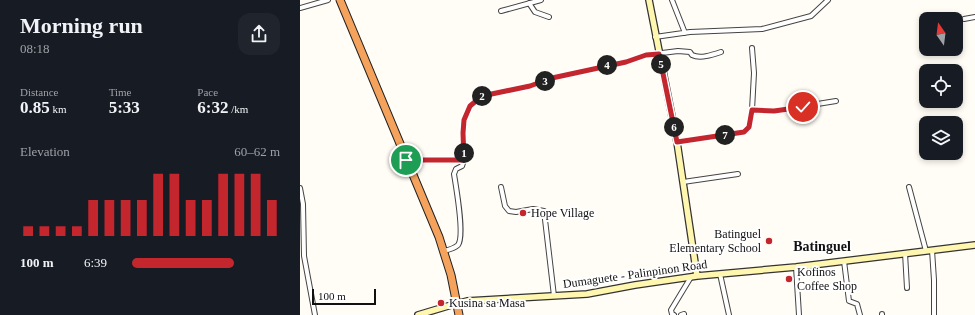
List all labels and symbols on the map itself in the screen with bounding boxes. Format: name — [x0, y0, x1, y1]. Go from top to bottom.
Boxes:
north arrow — [919, 12, 963, 56]
pin: 5 — [651, 54, 671, 74]
pin: 4 — [597, 55, 617, 75]
pin: 3 — [535, 71, 555, 91]
pin: 2 — [472, 86, 492, 106]
pin — [786, 90, 820, 124]
pin: 6 — [664, 117, 684, 137]
pin: 7 — [715, 125, 735, 145]
pin — [389, 143, 423, 177]
pin: 1 — [454, 143, 474, 163]
place label: Hope Village — [531, 206, 594, 220]
marker: Hope Village — [518, 208, 528, 218]
place label: Batinguel Elementary School — [669, 227, 762, 255]
marker: Batinguel Elementary School — [764, 236, 774, 246]
district label: Batinguel — [793, 239, 851, 254]
street label: Dumaguete - Palinpinon Road — [562, 257, 708, 291]
place label: Kofinos Coffee Shop — [797, 265, 857, 293]
marker: Kofinos Coffee Shop — [784, 274, 794, 284]
scale bar — [312, 287, 376, 306]
place label: Kusina sa Masa — [449, 296, 526, 310]
marker: Kusina sa Masa — [436, 298, 446, 308]

